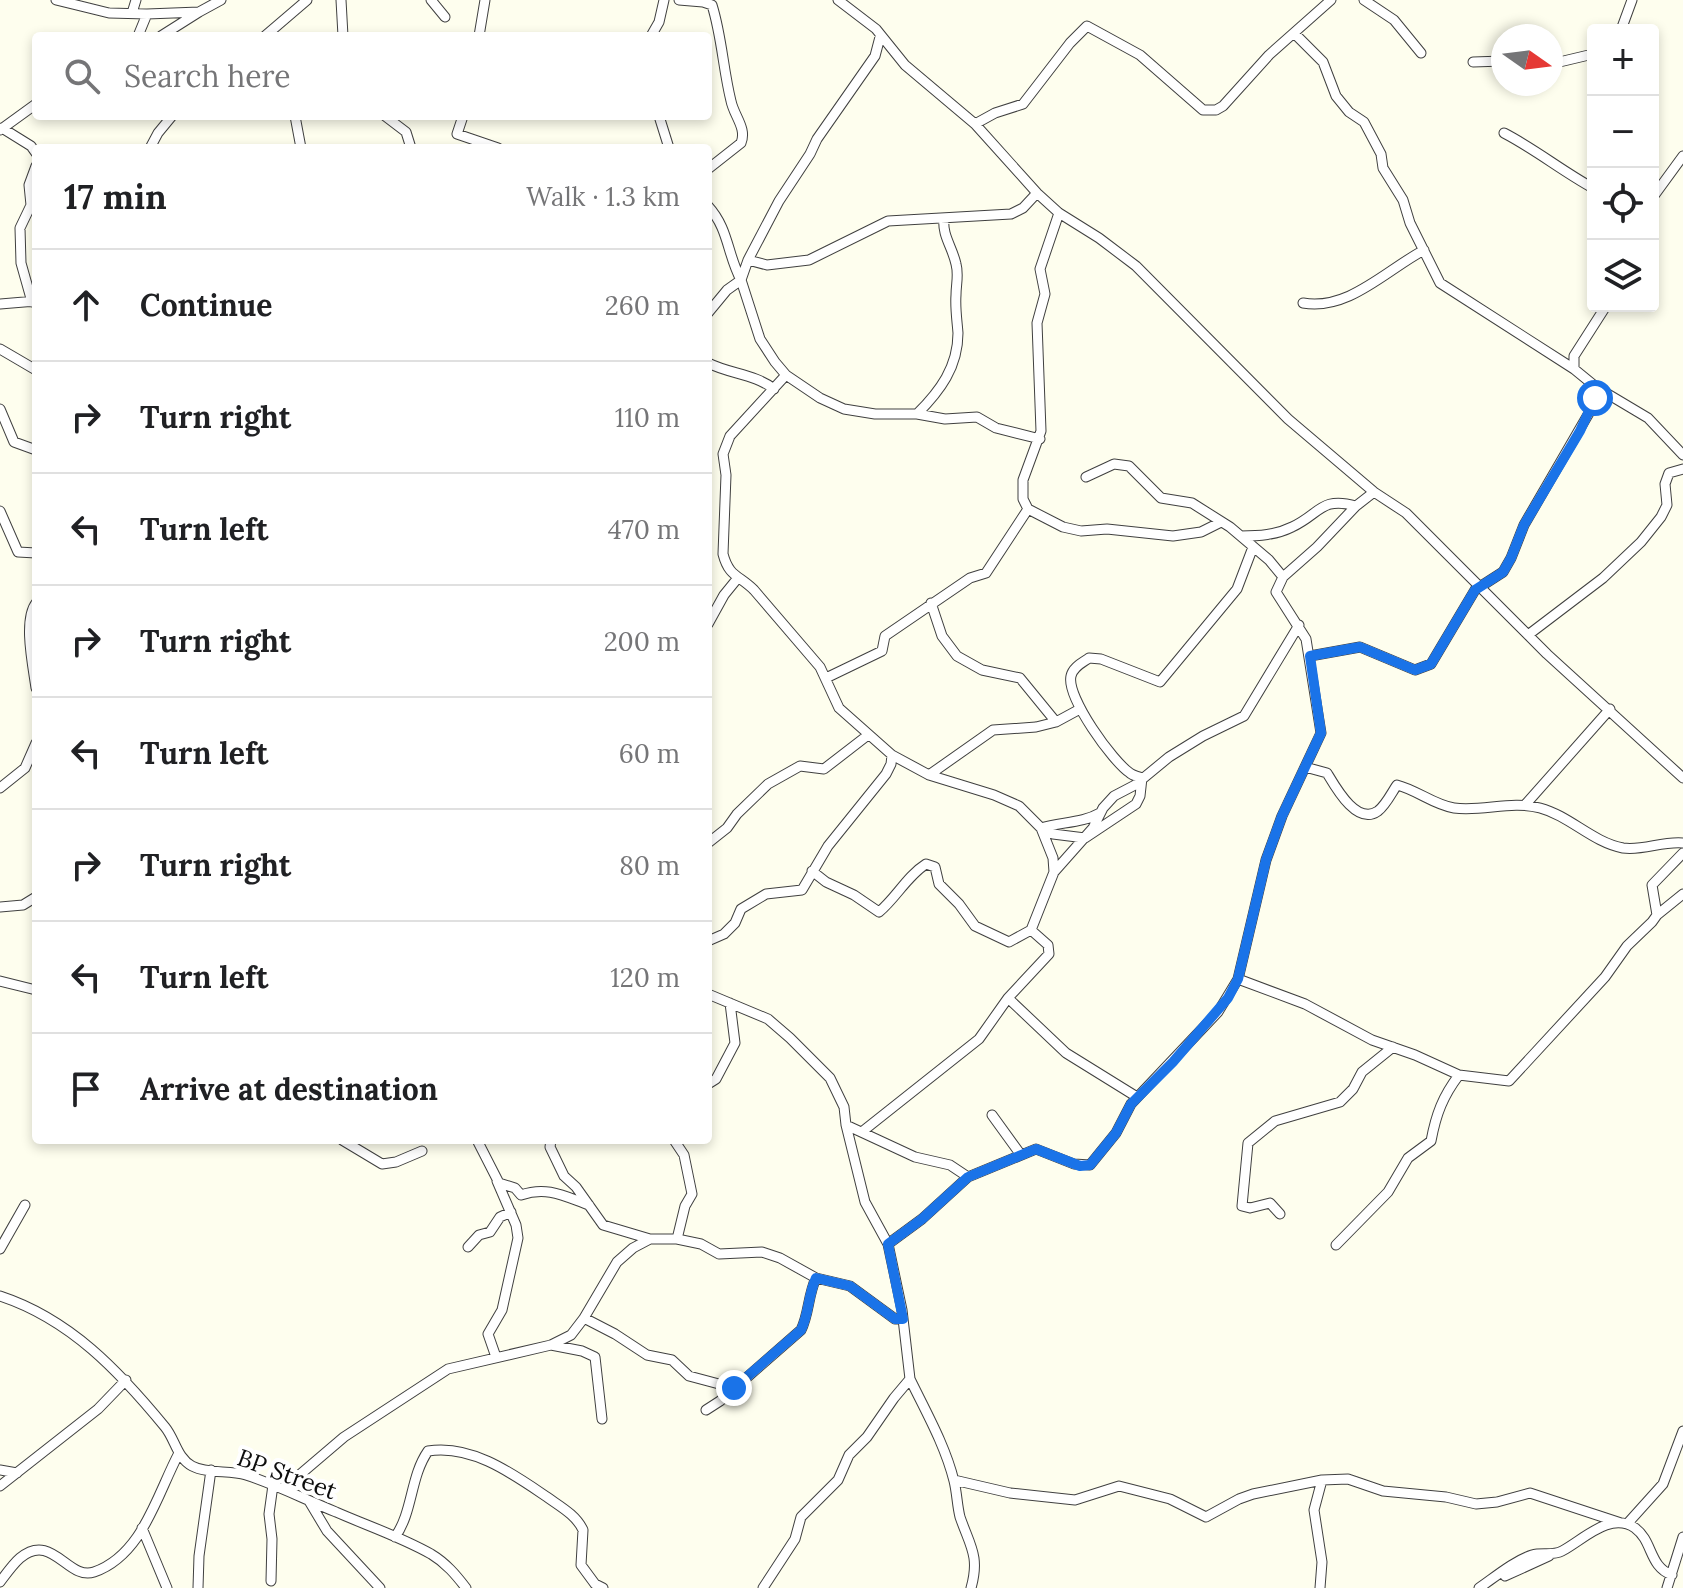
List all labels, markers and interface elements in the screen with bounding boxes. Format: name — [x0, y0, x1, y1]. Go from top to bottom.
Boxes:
north arrow — [1491, 24, 1563, 96]
map controls — [1587, 24, 1659, 312]
button: + — [1587, 24, 1659, 96]
search box — [32, 32, 712, 120]
icon: search — [60, 54, 104, 98]
text: Search here — [124, 57, 291, 95]
button: − — [1587, 96, 1659, 168]
button: locate — [1587, 168, 1659, 240]
text: 17 min — [64, 175, 167, 218]
text: Walk · 1.3 km — [526, 180, 680, 213]
button: layers — [1587, 240, 1659, 312]
icon: ahead — [64, 283, 108, 327]
text: Continue — [140, 286, 272, 324]
text: 260 m — [605, 289, 680, 322]
route start — [1577, 380, 1613, 416]
icon: right — [64, 395, 108, 439]
text: Turn right — [140, 398, 291, 436]
text: 110 m — [615, 401, 680, 434]
icon: left — [64, 507, 108, 551]
text: Turn left — [140, 510, 268, 548]
text: 470 m — [608, 513, 680, 546]
icon: right — [64, 619, 108, 663]
text: Turn right — [140, 622, 291, 660]
text: 200 m — [604, 625, 680, 658]
icon: left — [64, 731, 108, 775]
text: Turn left — [140, 734, 268, 772]
text: 60 m — [619, 737, 680, 770]
icon: right — [64, 843, 108, 887]
text: Turn right — [140, 846, 291, 884]
text: 80 m — [619, 849, 680, 882]
icon: left — [64, 955, 108, 999]
text: Turn left — [140, 958, 268, 996]
text: 120 m — [610, 961, 680, 994]
icon: arrive — [64, 1067, 108, 1111]
text: Arrive at destination — [140, 1070, 438, 1108]
route end — [716, 1370, 752, 1406]
street label: BP Street — [233, 1442, 342, 1507]

